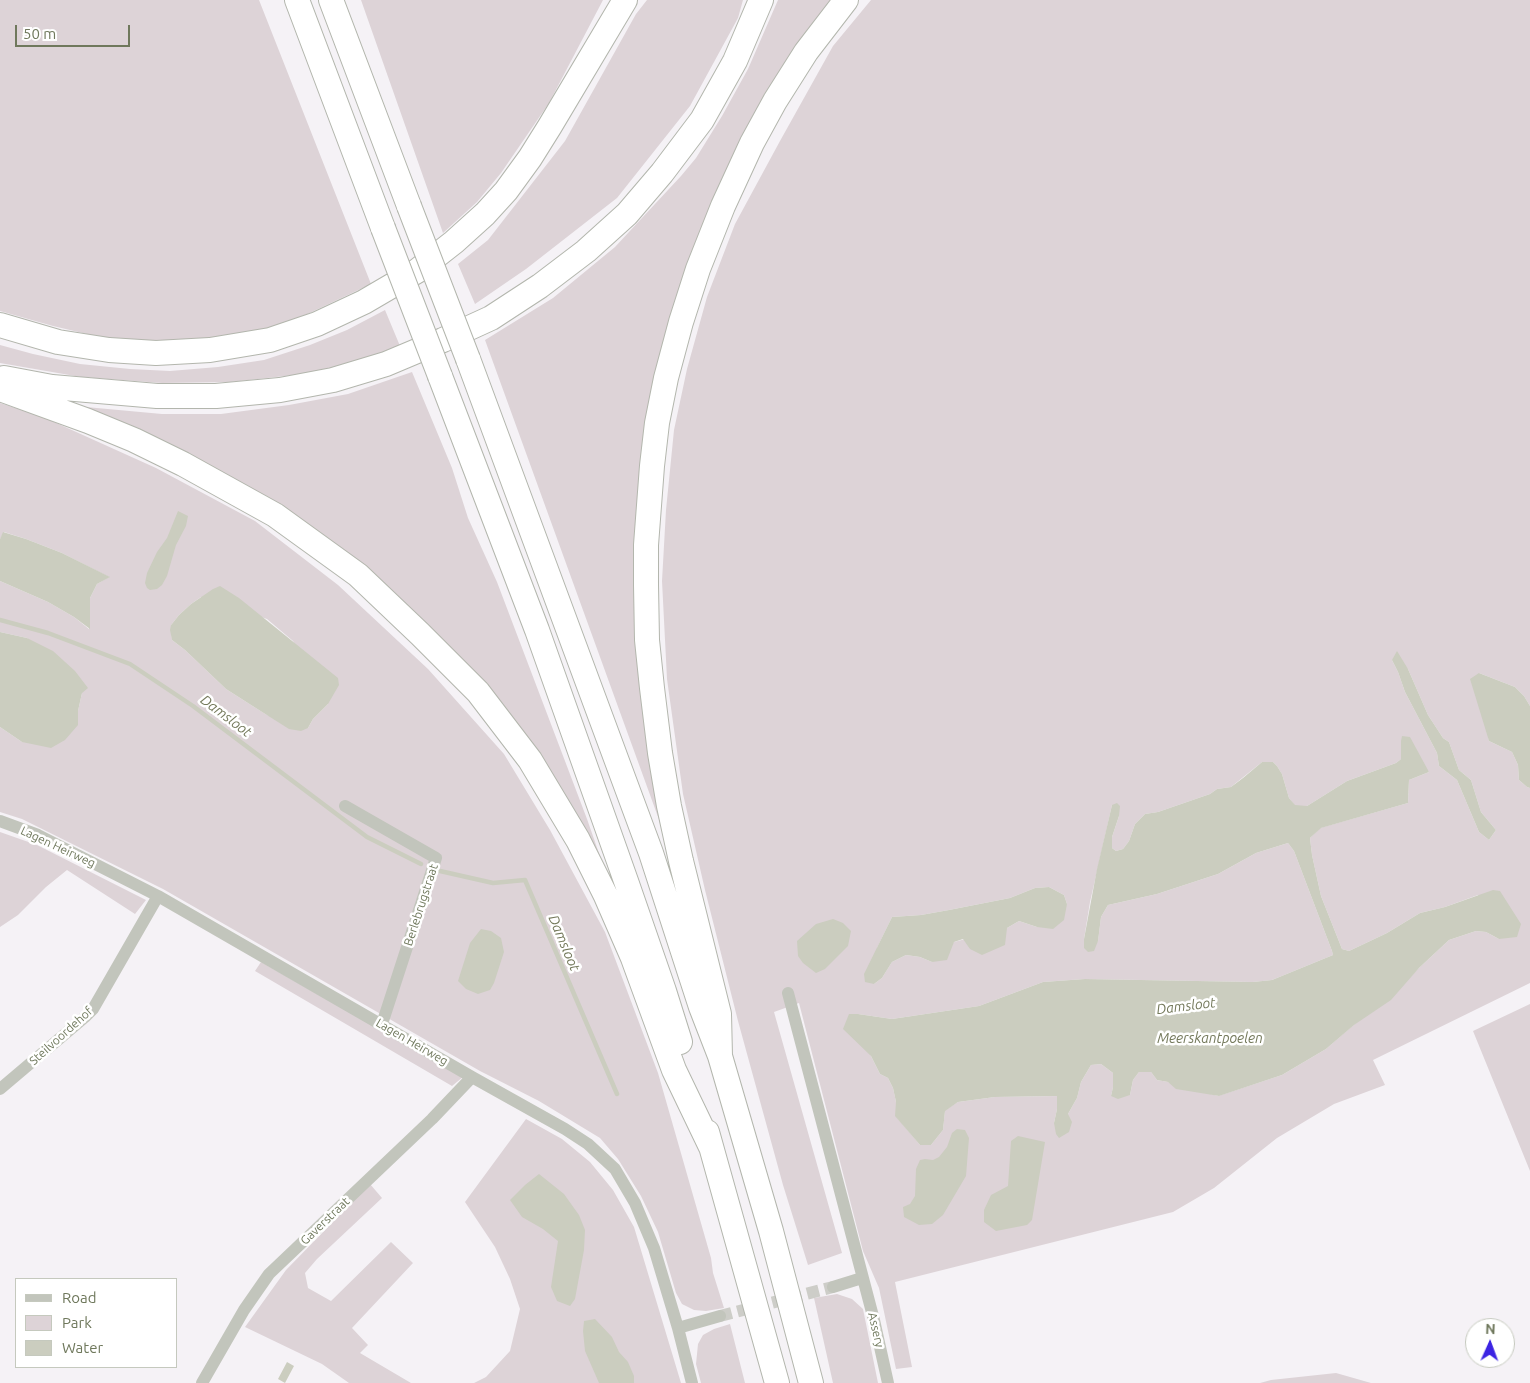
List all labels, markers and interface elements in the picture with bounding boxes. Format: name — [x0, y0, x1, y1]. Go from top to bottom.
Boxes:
scale bar — [18, 15, 132, 47]
text: 50 m — [23, 25, 56, 42]
water label: Damsloot — [197, 691, 255, 741]
street label: Lagen Heirweg — [18, 823, 98, 871]
street label: Berlebrugstraat — [401, 862, 441, 948]
water label: Damsloot — [545, 912, 583, 974]
water label: Damsloot — [1156, 994, 1216, 1018]
street label: Steilvoordehof — [26, 1004, 96, 1068]
street label: Lagen Heirweg — [373, 1016, 451, 1068]
water label: Meerskantpoelen — [1157, 1030, 1263, 1046]
street label: Gaverstraat — [297, 1194, 353, 1248]
legend — [15, 1278, 178, 1368]
text: Road — [62, 1289, 97, 1306]
street label: Assery — [865, 1311, 887, 1349]
text: Park — [62, 1314, 92, 1331]
north arrow — [1465, 1318, 1515, 1368]
text: N — [1485, 1321, 1496, 1337]
text: Water — [62, 1339, 103, 1356]

